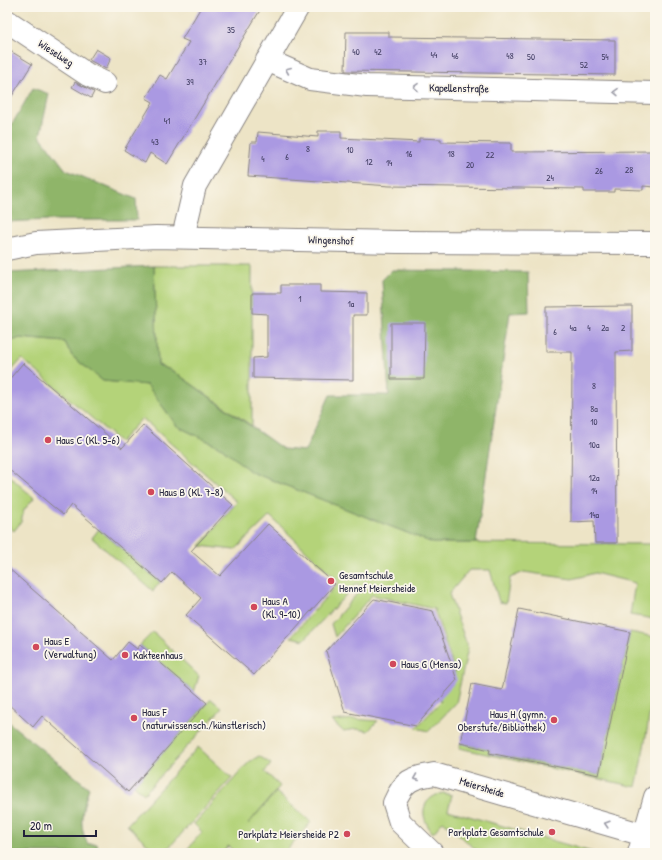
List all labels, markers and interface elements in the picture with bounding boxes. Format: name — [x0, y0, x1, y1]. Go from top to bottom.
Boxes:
house number: 35 — [227, 24, 235, 36]
street label: Wieselweg — [36, 36, 76, 70]
house number: 40 — [352, 46, 360, 58]
house number: 42 — [374, 46, 383, 58]
house number: 44 — [431, 49, 438, 61]
house number: 46 — [452, 50, 459, 62]
house number: 48 — [506, 50, 514, 62]
house number: 50 — [527, 51, 535, 63]
house number: 54 — [601, 51, 609, 63]
house number: 37 — [199, 56, 208, 68]
house number: 52 — [580, 59, 589, 71]
one-way arrow — [285, 66, 292, 74]
house number: 39 — [186, 76, 194, 88]
street label: Kapellenstraße — [429, 80, 490, 96]
one-way arrow — [413, 83, 419, 91]
one-way arrow — [613, 88, 619, 96]
house number: 41 — [164, 115, 170, 127]
house number: 43 — [151, 136, 159, 148]
house number: 8 — [306, 143, 310, 155]
house number: 10 — [346, 144, 354, 156]
house number: 16 — [406, 148, 413, 160]
house number: 18 — [447, 148, 455, 160]
house number: 22 — [486, 149, 495, 161]
house number: 6 — [285, 151, 289, 163]
house number: 4 — [261, 153, 265, 165]
house number: 12 — [365, 156, 374, 168]
house number: 14 — [386, 157, 393, 169]
house number: 20 — [466, 159, 474, 171]
house number: 28 — [625, 164, 633, 176]
house number: 26 — [595, 165, 603, 177]
house number: 24 — [546, 172, 554, 184]
street label: Wingenshof — [308, 232, 354, 248]
house number: 1 — [298, 293, 302, 305]
house number: 1a — [348, 298, 355, 310]
house number: 4a — [570, 322, 577, 334]
house number: 4 — [587, 322, 591, 334]
house number: 2a — [601, 322, 609, 334]
house number: 2 — [621, 322, 626, 334]
house number: 6 — [553, 326, 557, 338]
house number: 8 — [592, 380, 596, 392]
house number: 8a — [590, 403, 598, 415]
house number: 10 — [590, 416, 598, 428]
place label: Haus C (Kl. 5-6) — [56, 433, 120, 447]
marker: Haus C (Kl. 5-6) — [43, 435, 53, 445]
house number: 10a — [589, 439, 600, 451]
house number: 12a — [588, 472, 600, 484]
place label: Haus B (Kl. 7-8) — [159, 485, 224, 499]
house number: 14 — [591, 485, 598, 497]
marker: Haus B (Kl. 7-8) — [146, 487, 156, 497]
house number: 14a — [589, 509, 600, 521]
place label: Gesamtschule Hennef Meiersheide — [339, 568, 416, 595]
marker: Gesamtschule Hennef Meiersheide — [326, 576, 336, 586]
place label: Haus A (Kl. 9-10) — [262, 594, 301, 621]
marker: Haus A (Kl. 9-10) — [249, 602, 259, 612]
place label: Haus E (Verwaltung) — [44, 634, 97, 661]
marker: Haus E (Verwaltung) — [31, 642, 41, 652]
place label: Kakteenhaus — [133, 648, 183, 662]
marker: Kakteenhaus — [120, 650, 130, 660]
place label: Haus G (Mensa) — [401, 657, 462, 671]
marker: Haus G (Mensa) — [388, 659, 398, 669]
place label: Haus F (naturwissensch./künstlerisch) — [142, 705, 266, 732]
place label: Haus H (gymn. Oberstufe/Bibliothek) — [458, 707, 546, 734]
marker: Haus F (naturwissensch./künstlerisch) — [129, 713, 139, 723]
marker: Haus H (gymn. Oberstufe/Bibliothek) — [549, 715, 559, 725]
one-way arrow — [413, 774, 420, 782]
street label: Meiersheide — [458, 774, 507, 801]
scale bar — [24, 812, 96, 838]
text: 20 m — [30, 817, 52, 834]
one-way arrow — [603, 820, 610, 829]
place label: Parkplatz Gesamtschule — [448, 825, 545, 839]
place label: Parkplatz Meiersheide P2 — [238, 827, 339, 841]
marker: Parkplatz Gesamtschule — [547, 827, 557, 837]
marker: Parkplatz Meiersheide P2 — [342, 829, 352, 839]

